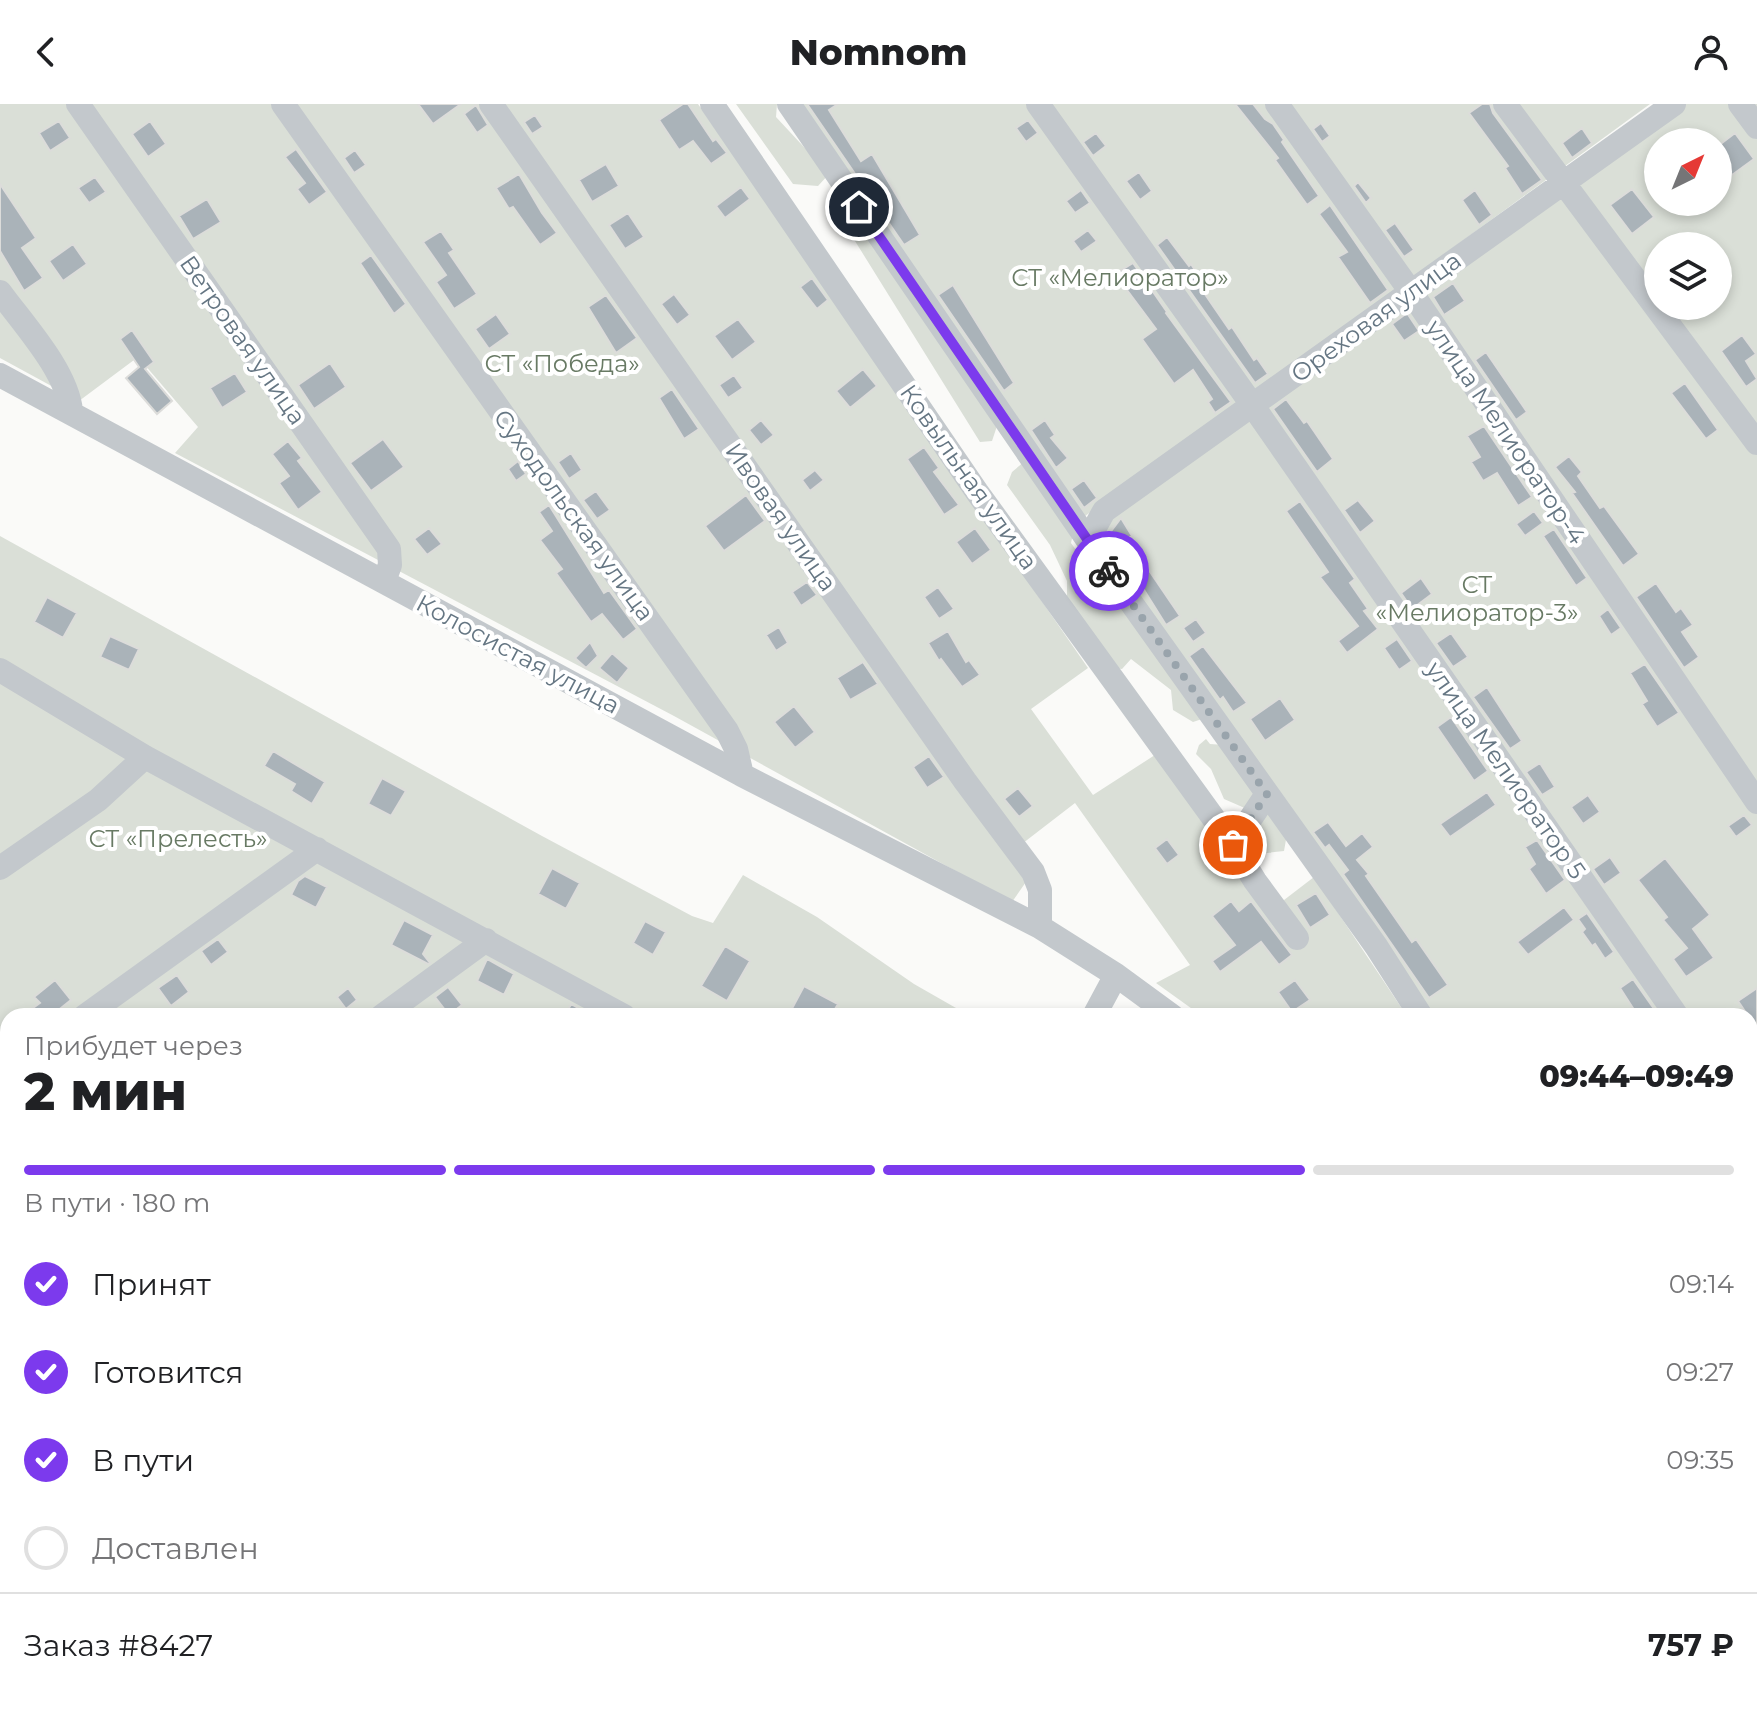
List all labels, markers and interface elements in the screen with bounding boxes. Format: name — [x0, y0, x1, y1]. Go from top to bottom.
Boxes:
icon: back — [24, 30, 68, 74]
text: Nomnom — [790, 30, 967, 74]
icon: person — [1689, 30, 1733, 74]
north arrow — [1644, 128, 1732, 216]
map controls — [1644, 128, 1732, 320]
pin — [825, 173, 893, 241]
icon: home — [837, 185, 881, 229]
button: layers — [1644, 232, 1732, 320]
street label: Ореховая улица — [1285, 246, 1467, 388]
street label: Ветровая улица — [174, 250, 312, 430]
park label: СТ «Мелиоратор» — [1011, 263, 1229, 292]
street label: улица Мелиоратор-4 — [1420, 314, 1592, 550]
park label: СТ «Победа» — [484, 349, 640, 378]
street label: Ковыльная улица — [894, 379, 1044, 575]
street label: Суходольская улица — [488, 404, 660, 626]
street label: Ивовая улица — [719, 437, 843, 597]
courier — [1069, 531, 1149, 611]
icon: bike — [1087, 549, 1131, 593]
park label: СТ «Мелиоратор-3» — [1376, 570, 1578, 627]
street label: Колосистая улица — [411, 588, 625, 720]
street label: улица Мелиоратор 5 — [1419, 655, 1592, 884]
pin — [1199, 811, 1267, 879]
icon: bag — [1211, 823, 1255, 867]
park label: СТ «Прелесть» — [88, 824, 268, 853]
text: Прибудет через — [24, 1030, 243, 1062]
text: 09:44–09:49 — [1539, 1058, 1734, 1095]
text: 2 мин — [24, 1060, 187, 1123]
text: В пути · 180 m — [24, 1187, 210, 1219]
icon: check — [24, 1262, 68, 1306]
text: Принят — [92, 1266, 211, 1303]
text: 09:14 — [1669, 1268, 1734, 1300]
icon: check — [24, 1350, 68, 1394]
text: Готовится — [92, 1354, 244, 1391]
text: 09:27 — [1665, 1356, 1734, 1388]
icon: check — [24, 1438, 68, 1482]
text: В пути — [92, 1442, 194, 1479]
text: 09:35 — [1666, 1444, 1734, 1476]
text: Доставлен — [92, 1530, 259, 1567]
text: Заказ #8427 — [24, 1627, 213, 1664]
text: 757 ₽ — [1648, 1627, 1734, 1664]

